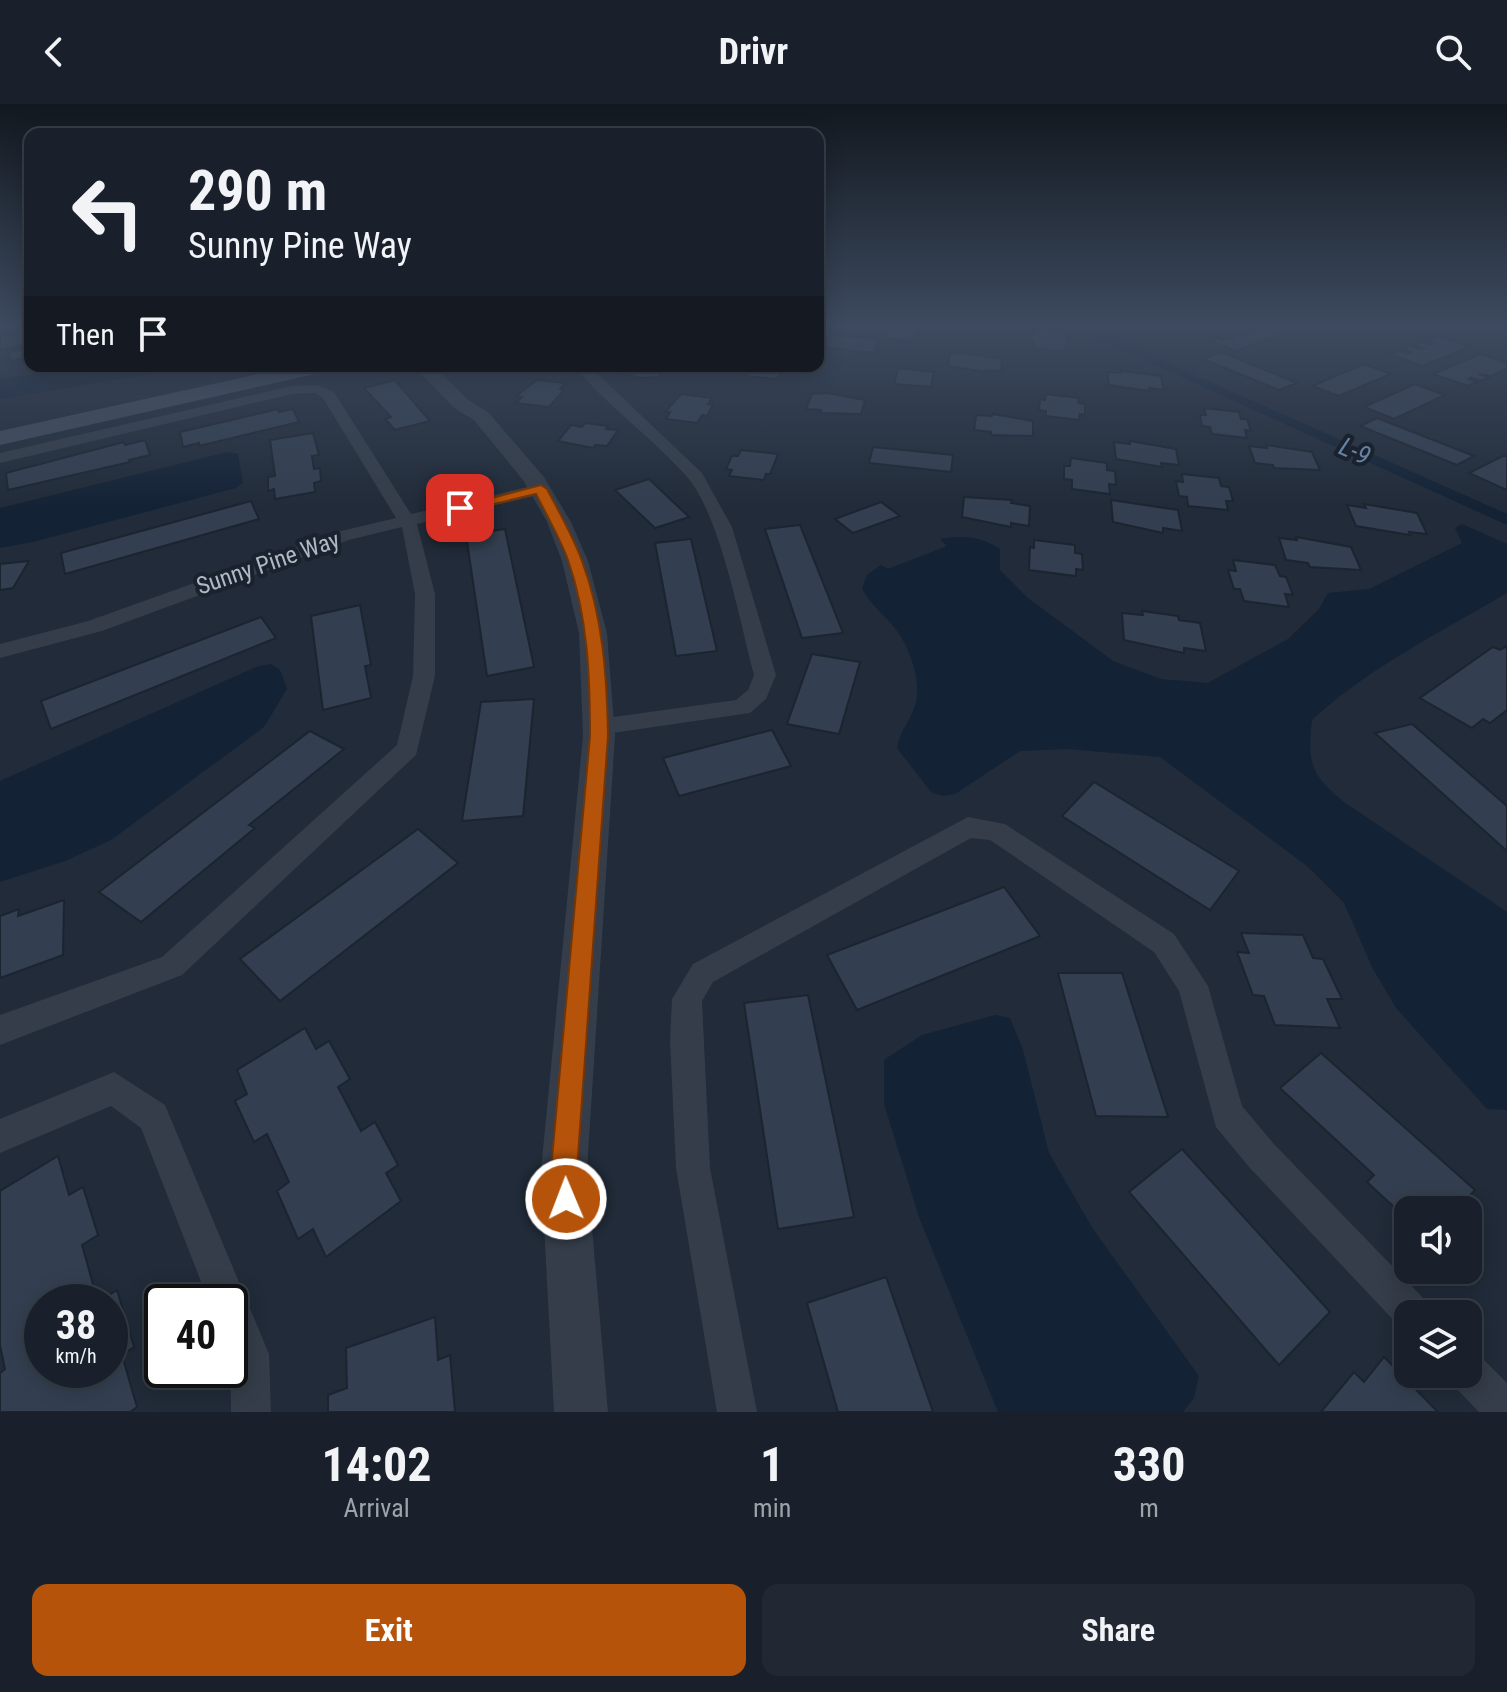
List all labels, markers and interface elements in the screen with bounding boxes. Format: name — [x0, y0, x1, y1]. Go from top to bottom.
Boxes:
icon: back — [32, 30, 76, 74]
icon: search — [1431, 30, 1475, 74]
text: Drivr — [719, 31, 788, 73]
text: 290 m — [188, 158, 327, 224]
icon: left — [56, 160, 160, 264]
text: Sunny Pine Way — [188, 225, 412, 267]
icon: arrive — [131, 312, 175, 356]
text: Then — [56, 317, 115, 352]
water label: L-9 — [1335, 431, 1375, 471]
pin — [426, 474, 494, 542]
icon: arrive — [438, 486, 482, 530]
street label: Sunny Pine Way — [193, 525, 343, 601]
position arrow — [524, 1157, 608, 1241]
map controls — [1394, 1196, 1482, 1388]
button: sound — [1394, 1196, 1482, 1284]
speed limit sign: 40 — [144, 1284, 248, 1388]
button: layers — [1394, 1300, 1482, 1388]
text: 38 — [56, 1302, 96, 1349]
text: km/h — [55, 1344, 97, 1368]
text: 14:02 — [321, 1436, 432, 1493]
text: 1 — [760, 1436, 784, 1493]
text: 330 — [1113, 1436, 1185, 1493]
text: Arrival — [343, 1493, 410, 1523]
text: min — [753, 1493, 791, 1523]
text: m — [1139, 1493, 1159, 1523]
button: Exit — [32, 1584, 746, 1676]
button: Share — [762, 1584, 1475, 1676]

